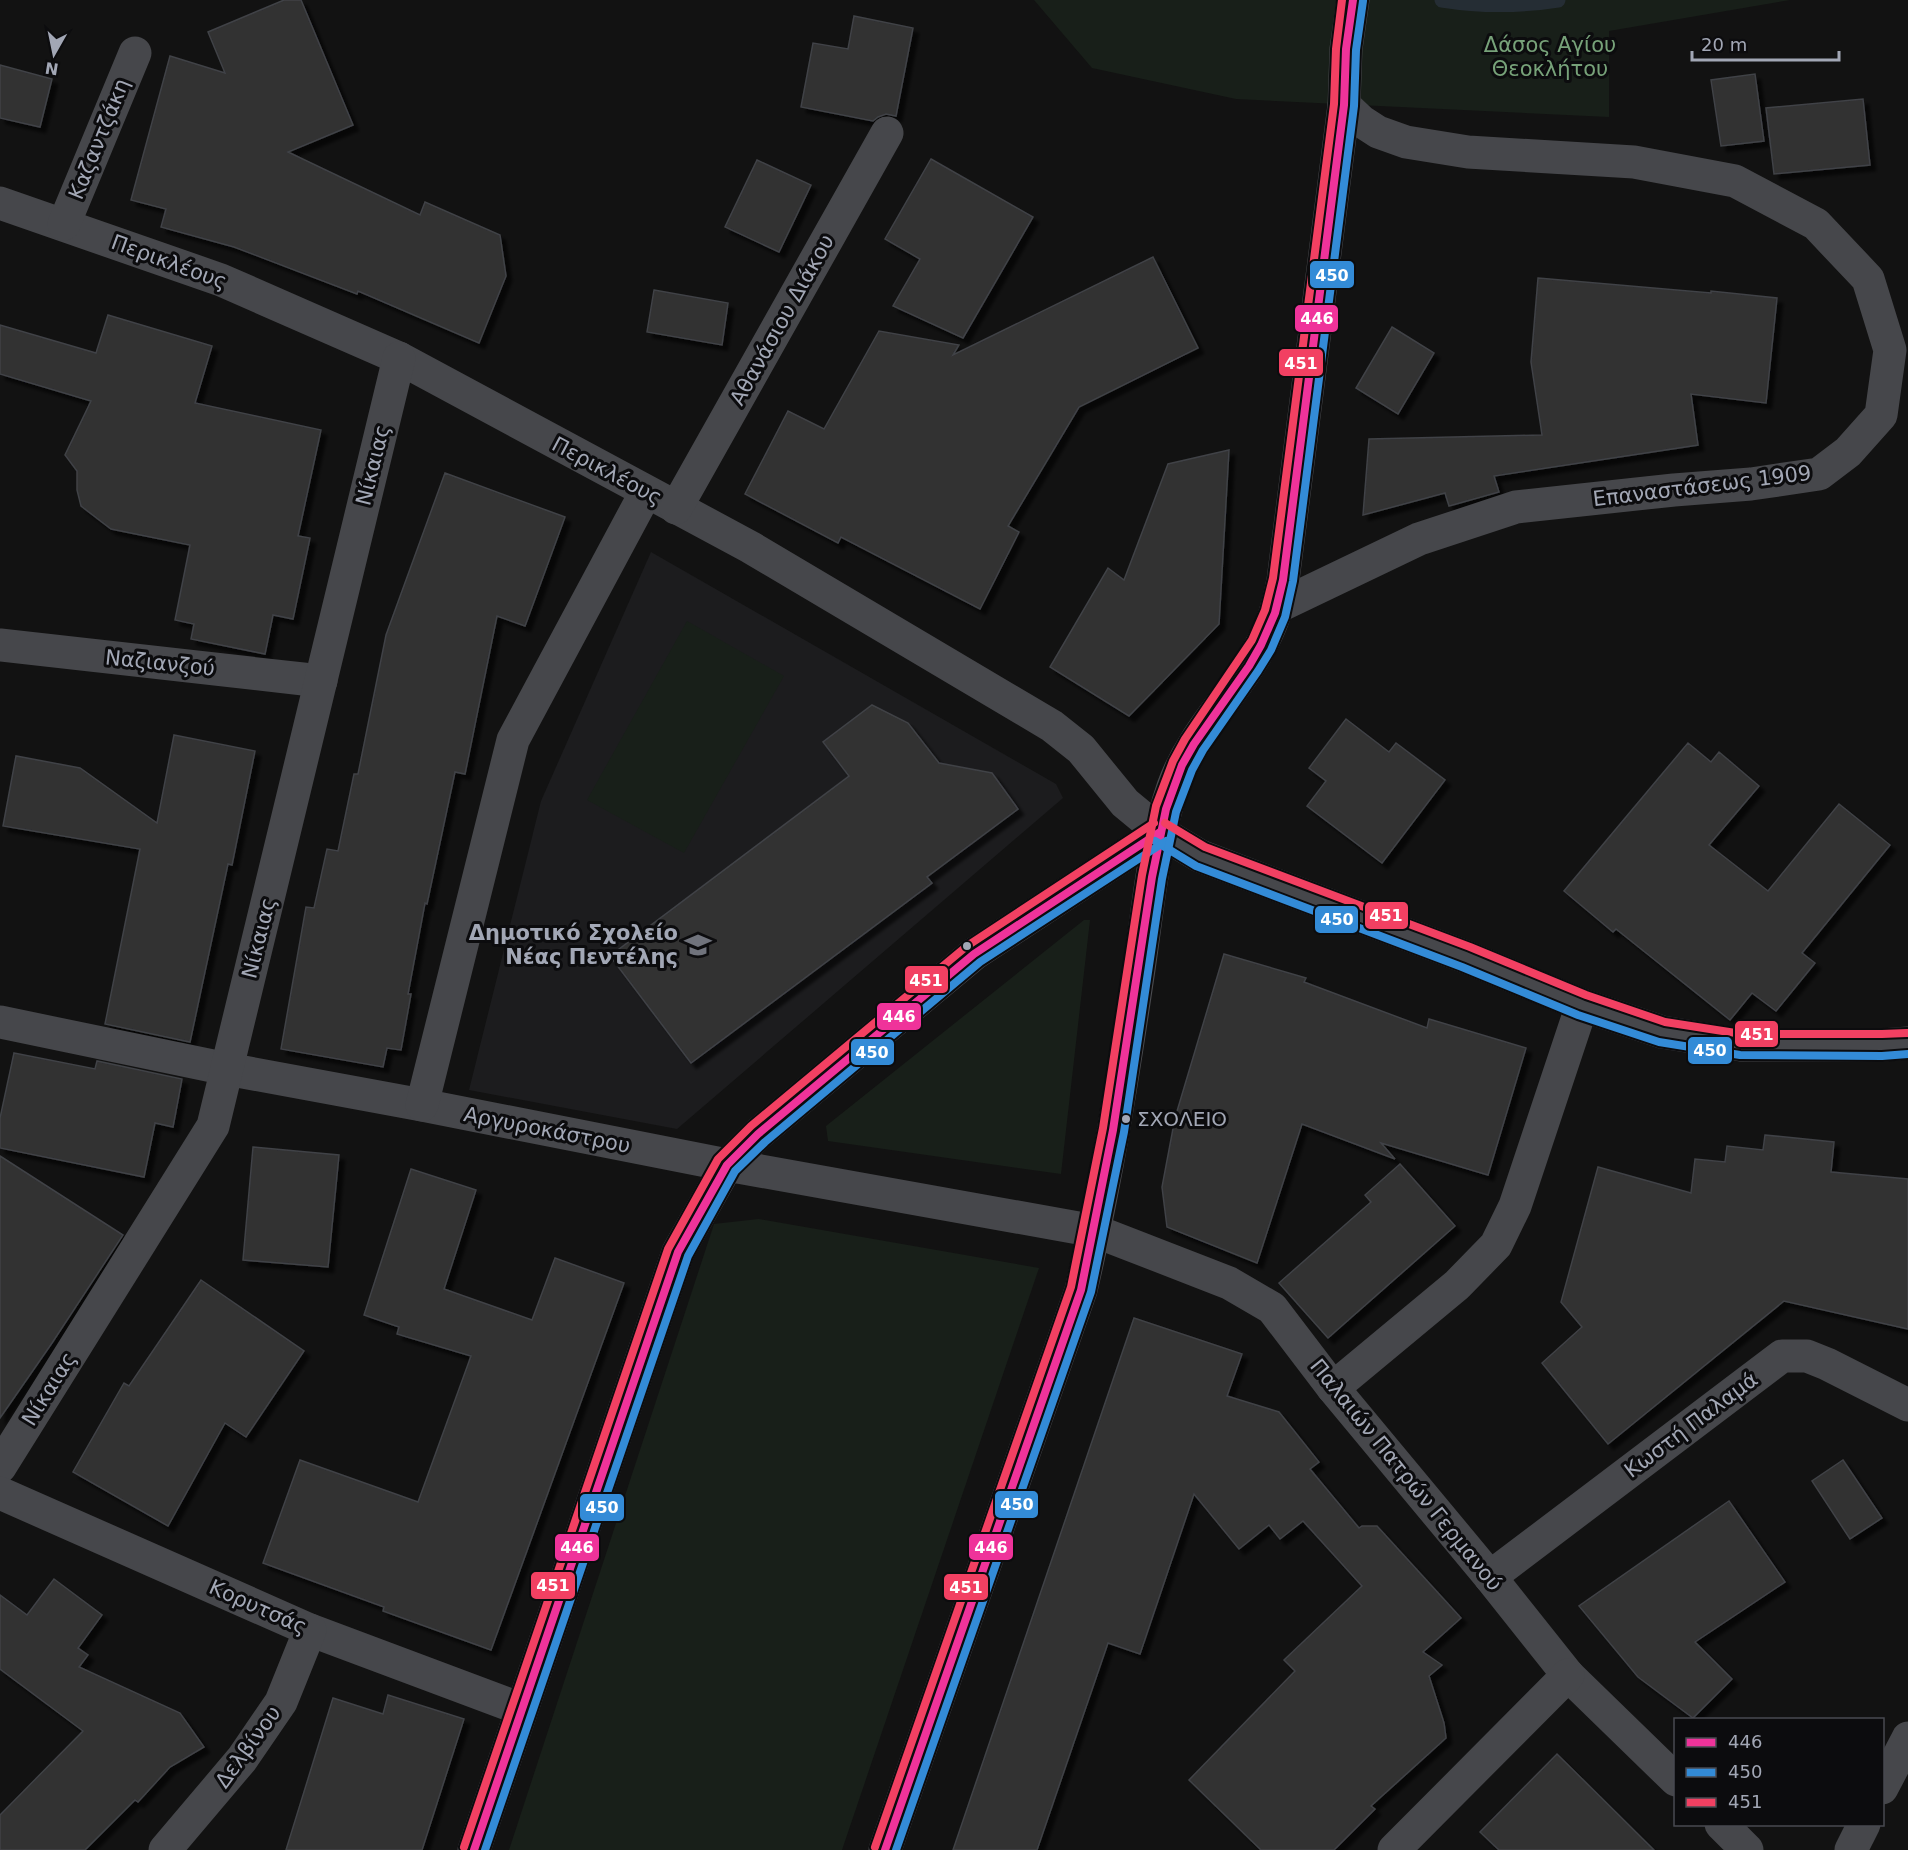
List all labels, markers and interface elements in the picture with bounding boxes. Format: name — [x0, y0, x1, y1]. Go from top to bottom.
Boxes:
north arrow — [24, 24, 84, 84]
scale bar — [1692, 24, 1839, 62]
park label: Δάσος Αγίου Θεοκλήτου — [1484, 33, 1616, 81]
text: 20 m — [1701, 34, 1747, 55]
text: N — [44, 58, 60, 79]
street label: Καζαντζάκη — [64, 75, 134, 203]
street label: Περικλέους — [108, 230, 230, 294]
street label: Αθανάσιου Διάκου — [725, 230, 839, 410]
line badge: 450 — [1309, 260, 1355, 289]
text: 450 — [1315, 266, 1349, 285]
line badge: 446 — [1294, 304, 1339, 333]
text: 446 — [1300, 309, 1334, 328]
line badge: 451 — [1278, 348, 1324, 377]
text: 451 — [1284, 354, 1318, 373]
street label: Νίκαιας — [351, 422, 395, 508]
street label: Περικλέους — [548, 432, 666, 510]
street label: Επαναστάσεως 1909 — [1591, 461, 1813, 511]
street label: Ναζιανζού — [104, 645, 216, 681]
street label: Νίκαιας — [237, 895, 281, 981]
line badge: 451 — [1364, 901, 1409, 930]
line badge: 450 — [1314, 905, 1359, 934]
text: 451 — [1369, 906, 1403, 925]
text: 450 — [1320, 910, 1354, 929]
place label: Δημοτικό Σχολείο Νέας Πεντέλης — [469, 921, 678, 969]
school or university icon: Δημοτικό Σχολείο Νέας Πεντέλης — [683, 930, 713, 960]
unlabelled marker — [961, 940, 973, 952]
line badge: 451 — [904, 965, 949, 994]
text: 451 — [909, 971, 943, 990]
line badge: 446 — [876, 1002, 922, 1031]
text: 446 — [882, 1007, 916, 1026]
line badge: 451 — [1734, 1020, 1779, 1048]
text: 451 — [1740, 1025, 1774, 1044]
line badge: 450 — [1687, 1036, 1733, 1065]
line badge: 450 — [850, 1038, 895, 1066]
text: 450 — [1693, 1041, 1727, 1060]
text: 450 — [855, 1043, 889, 1062]
street label: Αργυροκάστρου — [462, 1102, 632, 1158]
place label: ΣΧΟΛΕΙΟ — [1137, 1107, 1227, 1131]
marker: ΣΧΟΛΕΙΟ — [1120, 1113, 1132, 1125]
street label: Νίκαιας — [17, 1348, 81, 1430]
street label: Παλαιών Πατρών Γερμανού — [1305, 1354, 1507, 1596]
street label: Κωστή Παλαμά — [1620, 1367, 1762, 1483]
line badge: 450 — [994, 1490, 1039, 1519]
line badge: 450 — [579, 1493, 625, 1522]
text: 450 — [1000, 1495, 1034, 1514]
text: 450 — [585, 1498, 619, 1517]
line badge: 446 — [554, 1533, 600, 1562]
line badge: 446 — [968, 1533, 1014, 1561]
text: 446 — [560, 1538, 594, 1557]
text: 446 — [974, 1538, 1008, 1557]
line badge: 451 — [530, 1571, 576, 1600]
line badge: 451 — [943, 1573, 989, 1601]
street label: Κορυτσάς — [206, 1575, 310, 1639]
text: 451 — [536, 1576, 570, 1595]
text: 451 — [949, 1578, 983, 1597]
street label: Δελβίνου — [210, 1701, 286, 1793]
legend — [1674, 1718, 1884, 1826]
text: 446 — [1728, 1731, 1762, 1752]
text: 450 — [1728, 1761, 1762, 1782]
text: 451 — [1728, 1791, 1762, 1812]

